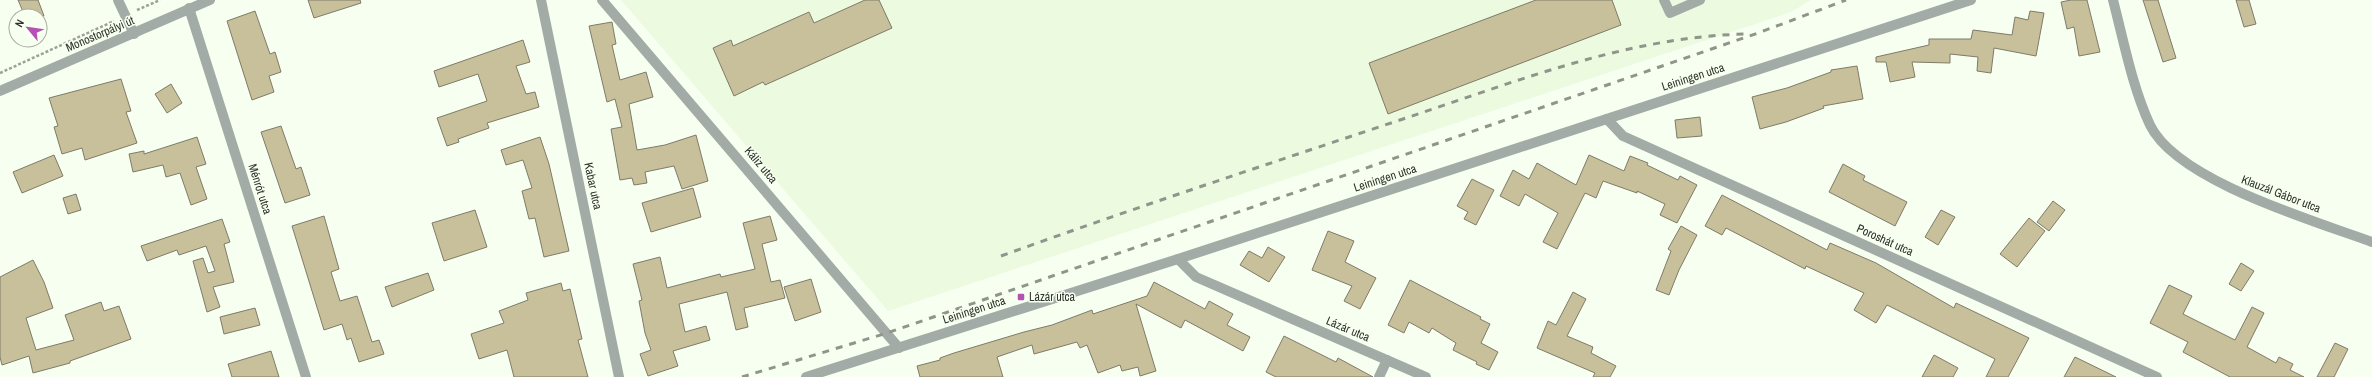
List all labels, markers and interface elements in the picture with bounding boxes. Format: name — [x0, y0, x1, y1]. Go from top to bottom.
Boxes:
north arrow — [8, 8, 48, 48]
street label: Monostorpályi út — [63, 12, 137, 56]
text: N — [12, 17, 27, 29]
street label: Leiningen utca — [1660, 59, 1727, 95]
street label: Káliz utca — [741, 143, 781, 187]
street label: Leiningen utca — [1352, 160, 1419, 196]
street label: Kabar utca — [580, 161, 606, 211]
street label: Ménrót utca — [244, 162, 276, 217]
street label: Klauzál Gábor utca — [2239, 172, 2323, 217]
street label: Poroshát utca — [1854, 220, 1916, 260]
place label: Lázár utca — [1029, 289, 1075, 305]
street label: Leiningen utca — [941, 292, 1008, 328]
marker: Lázár utca — [1016, 292, 1026, 302]
street label: Lázár utca — [1324, 313, 1373, 346]

